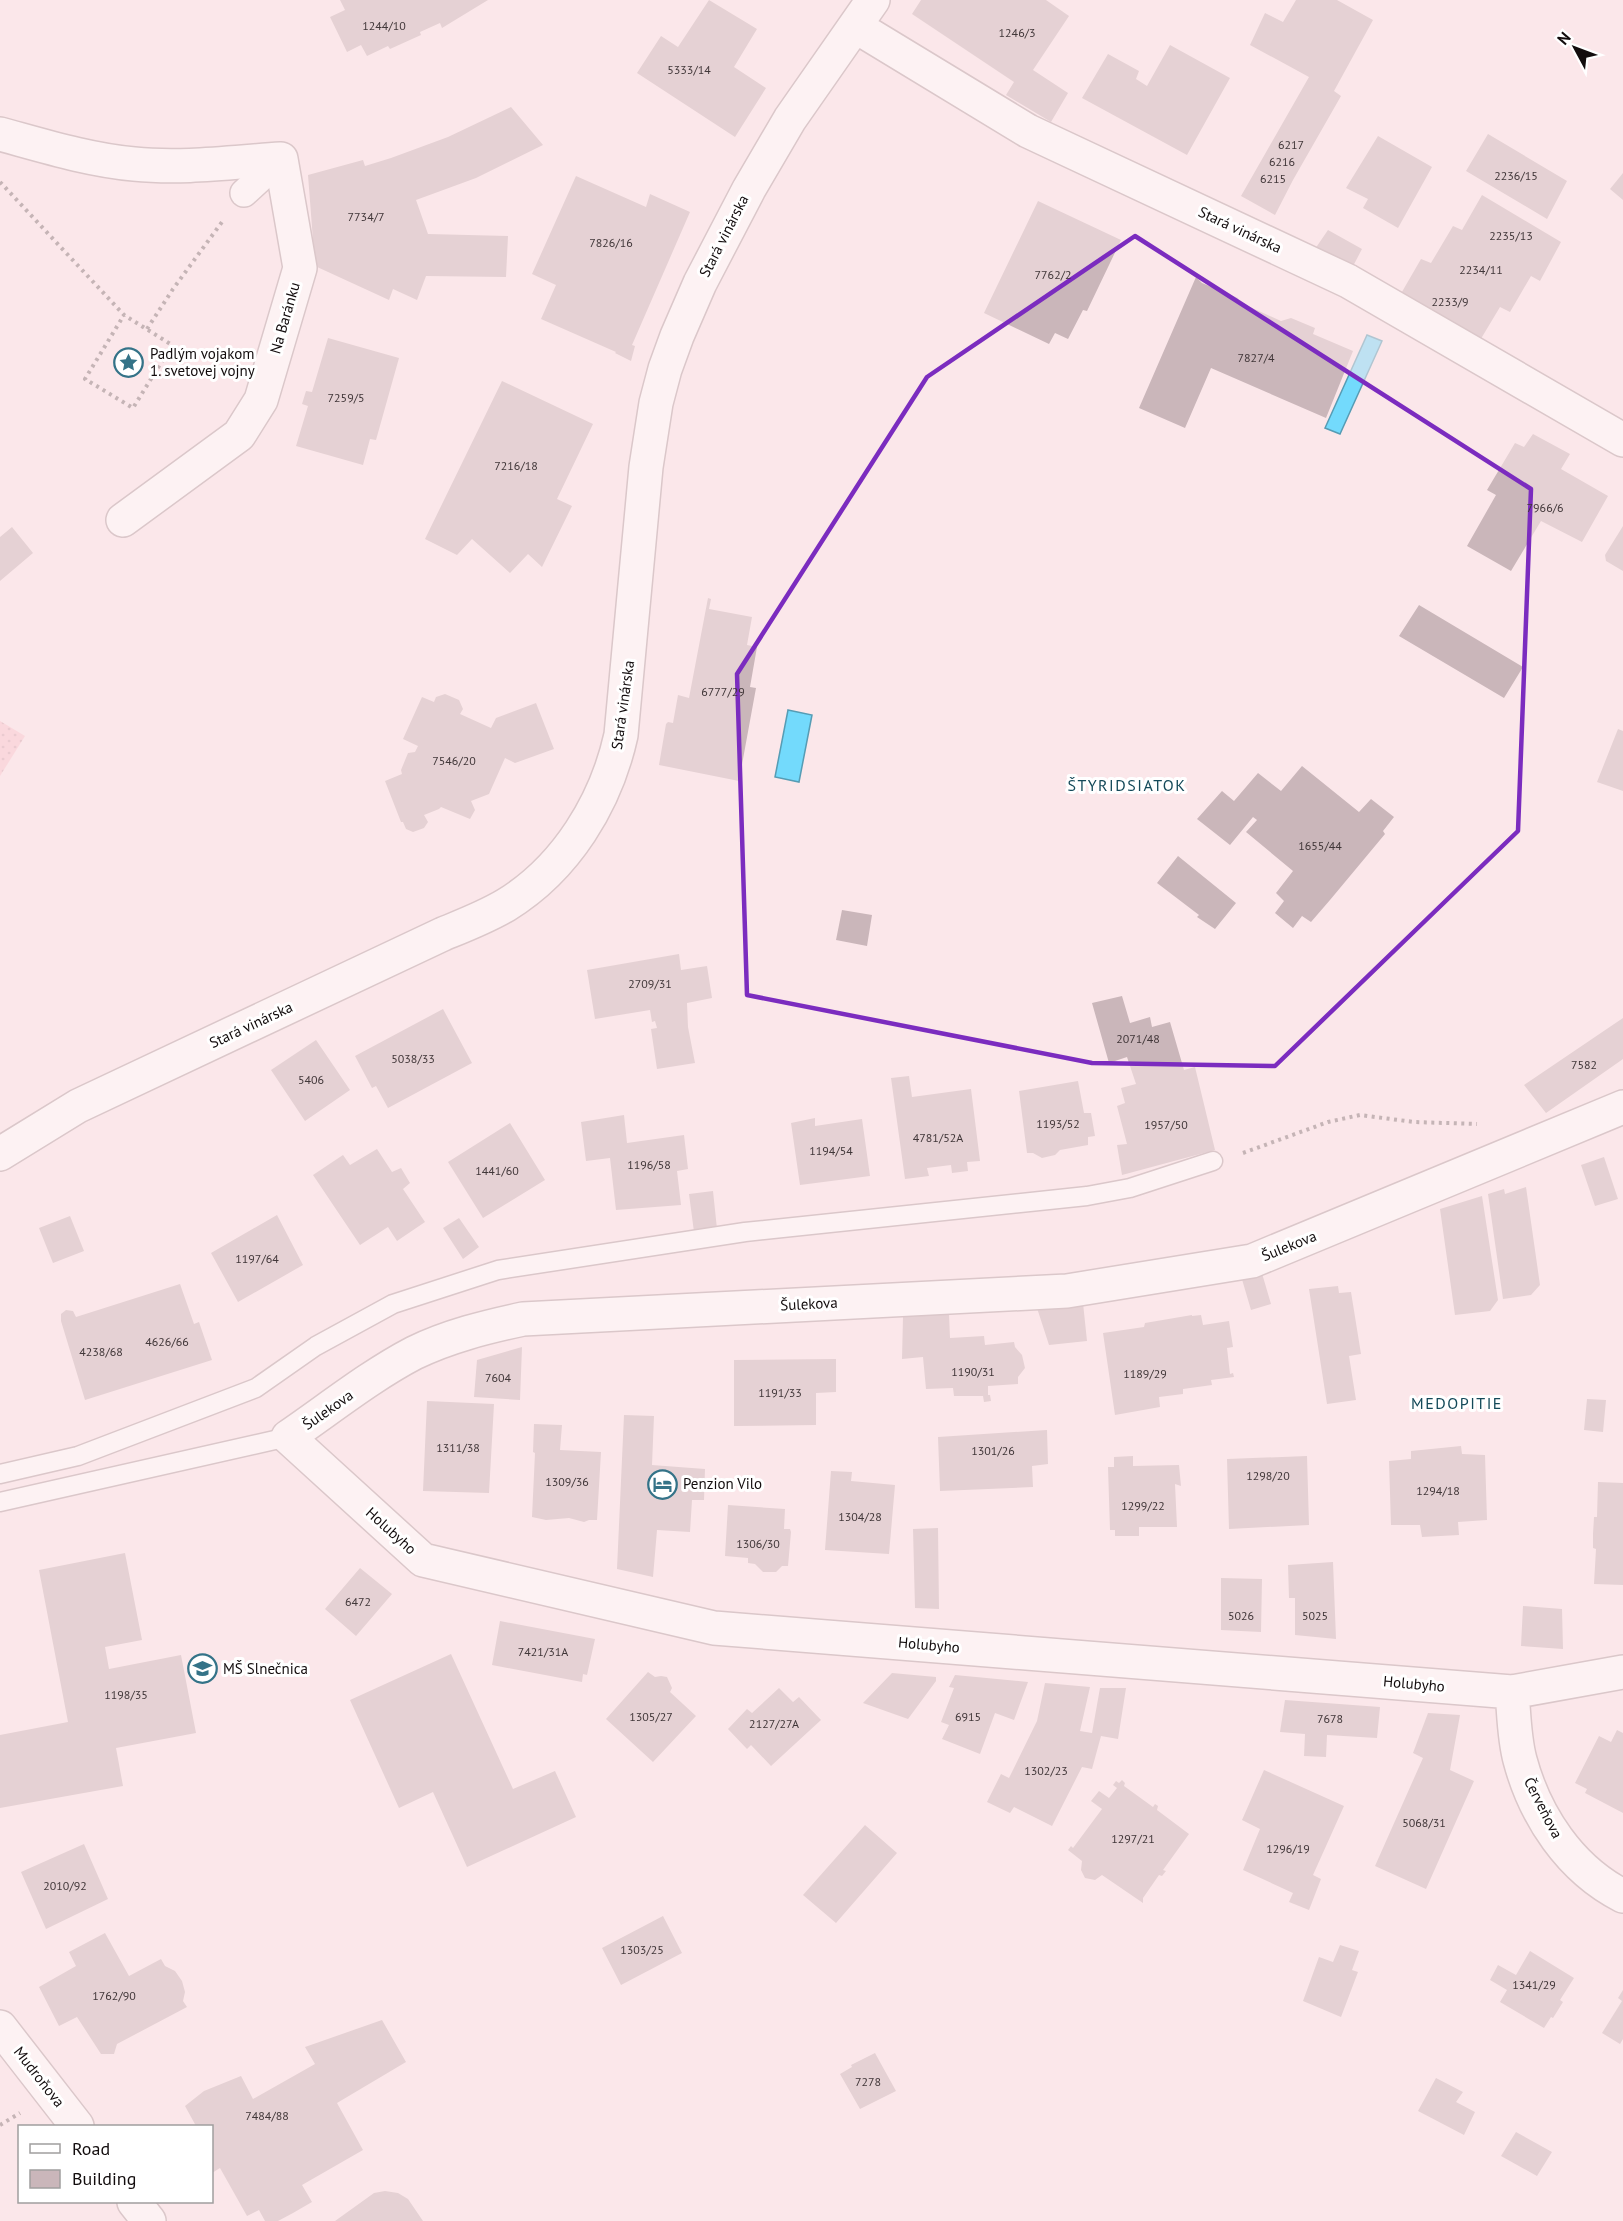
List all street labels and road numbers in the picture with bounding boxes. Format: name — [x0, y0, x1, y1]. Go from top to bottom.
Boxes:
street label: Stará vinárska — [695, 191, 752, 280]
street label: Stará vinárska — [1196, 202, 1285, 257]
street label: Na Baránku — [265, 280, 304, 356]
street label: Stará vinárska — [607, 659, 638, 751]
street label: Stará vinárska — [206, 997, 295, 1052]
street label: Šulekova — [1259, 1226, 1319, 1265]
street label: Šulekova — [780, 1293, 838, 1314]
street label: Šulekova — [299, 1385, 357, 1434]
street label: Holubyho — [362, 1503, 421, 1558]
street label: Holubyho — [897, 1632, 961, 1657]
street label: Holubyho — [1382, 1671, 1446, 1696]
street label: Červeňova — [1520, 1774, 1567, 1842]
street label: Mudroňova — [10, 2043, 69, 2111]

